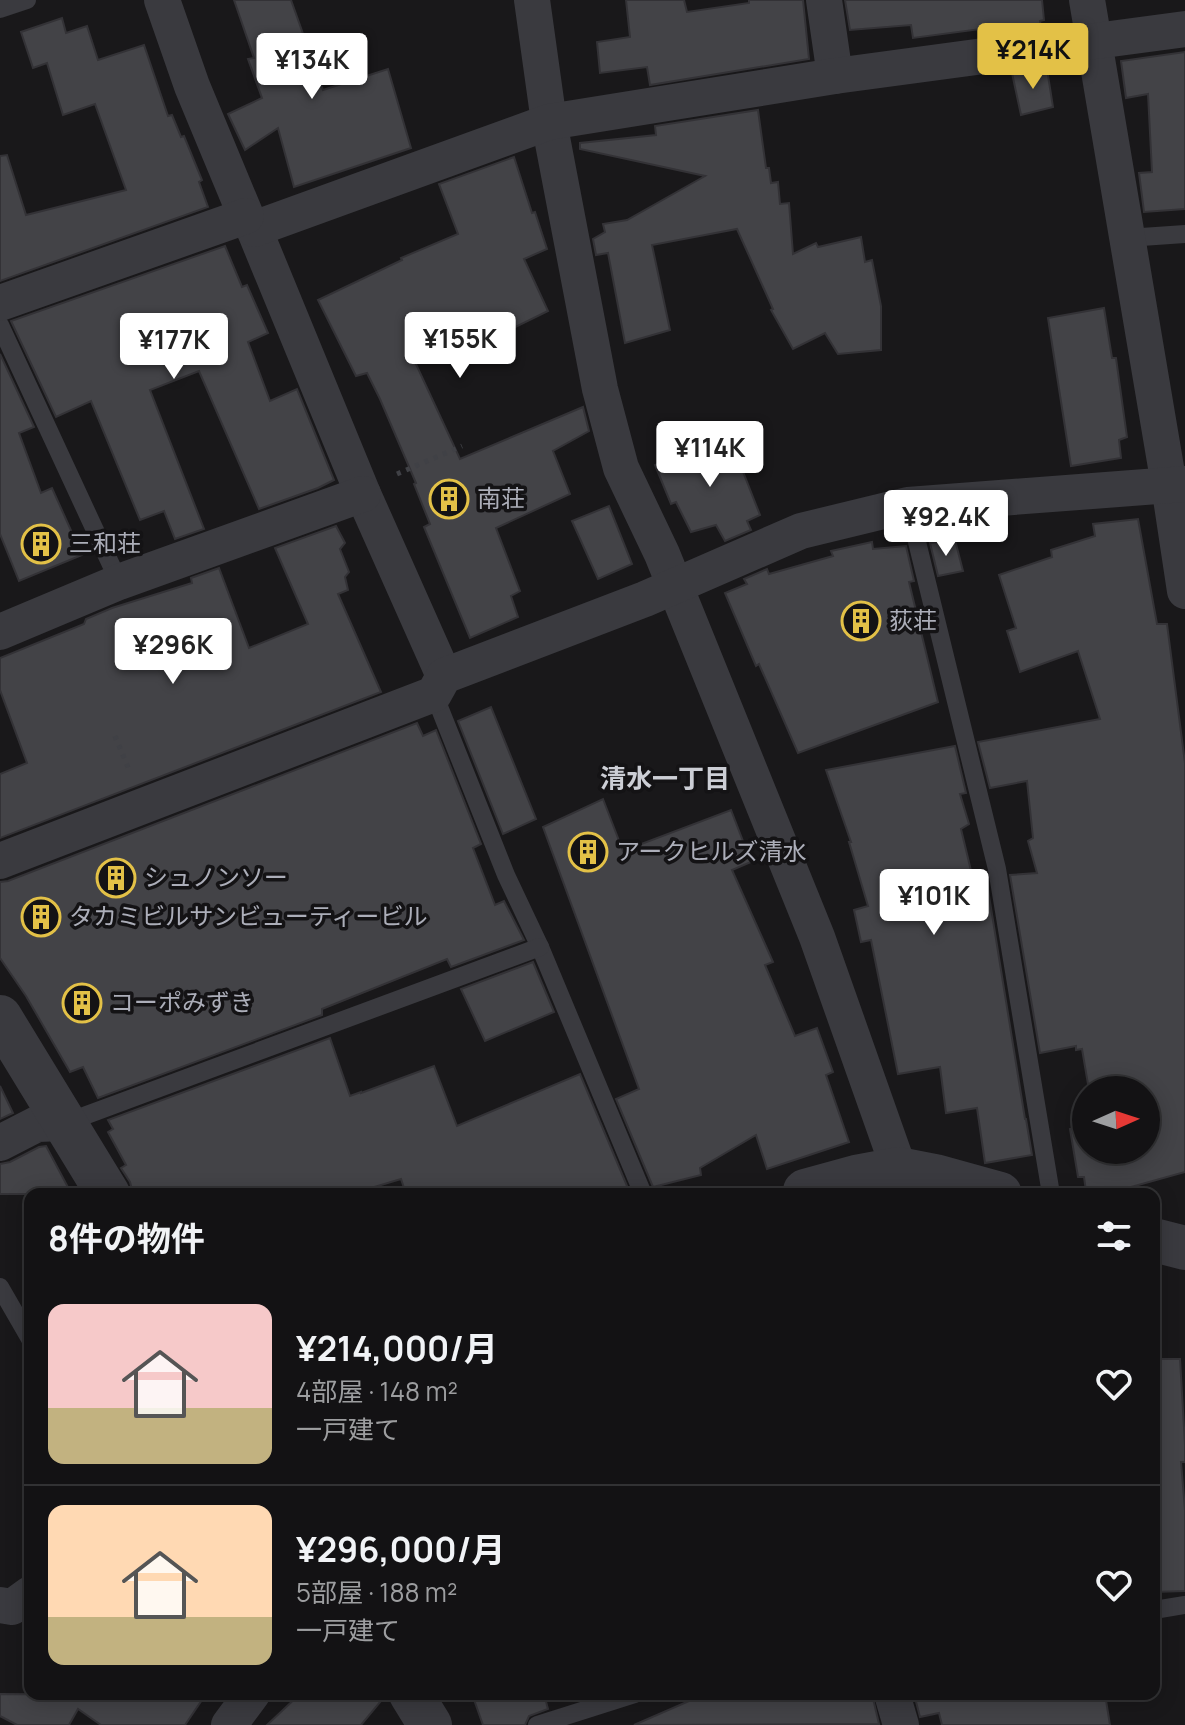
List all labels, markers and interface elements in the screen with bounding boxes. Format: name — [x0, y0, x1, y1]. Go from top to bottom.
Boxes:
pin: ¥214K — [977, 23, 1089, 91]
text: ¥214K — [995, 31, 1071, 67]
pin: ¥134K — [256, 33, 368, 101]
text: ¥134K — [274, 41, 350, 77]
pin: ¥155K — [404, 312, 516, 380]
pin: ¥177K — [118, 313, 230, 381]
text: ¥155K — [423, 320, 497, 356]
text: ¥177K — [138, 321, 210, 357]
pin: ¥114K — [654, 421, 766, 489]
text: ¥114K — [674, 429, 746, 465]
building icon: 南荘 — [428, 478, 470, 520]
place label: 南荘 — [477, 481, 525, 514]
pin: ¥92.4K — [881, 490, 1011, 558]
text: ¥92.4K — [902, 498, 990, 534]
building icon: 三和荘 — [20, 523, 62, 565]
place label: 三和荘 — [69, 526, 141, 559]
building icon: 荻荘 — [840, 600, 882, 642]
place label: 荻荘 — [889, 603, 937, 636]
pin: ¥296K — [117, 618, 229, 686]
text: ¥296K — [133, 626, 213, 662]
district label: 清水一丁目 — [600, 760, 730, 796]
building icon: アークヒルズ清水 — [567, 831, 609, 873]
place label: アークヒルズ清水 — [616, 834, 807, 867]
building icon: シュノンソー — [95, 857, 137, 899]
place label: シュノンソー — [144, 860, 288, 893]
pin: ¥101K — [878, 869, 990, 937]
text: ¥101K — [898, 877, 970, 913]
building icon: タカミビルサンビューティービル — [20, 896, 62, 938]
place label: タカミビルサンビューティービル — [69, 899, 428, 932]
building icon: コーポみずき — [61, 982, 103, 1024]
place label: コーポみずき — [110, 985, 254, 1018]
north arrow — [1072, 1076, 1160, 1164]
map controls — [1072, 1076, 1160, 1164]
icon: filters — [1092, 1214, 1136, 1258]
text: 8件の物件 — [48, 1215, 205, 1261]
text: ¥214,000/月 — [296, 1325, 498, 1371]
icon: home — [112, 1336, 208, 1432]
icon: heart — [1092, 1362, 1136, 1406]
text: 4部屋 · 148 m² — [296, 1373, 458, 1409]
text: 一戸建て — [296, 1411, 400, 1447]
text: ¥296,000/月 — [296, 1526, 505, 1572]
icon: home — [112, 1537, 208, 1633]
icon: heart — [1092, 1563, 1136, 1607]
text: 5部屋 · 188 m² — [296, 1574, 457, 1610]
text: 一戸建て — [296, 1612, 400, 1648]

